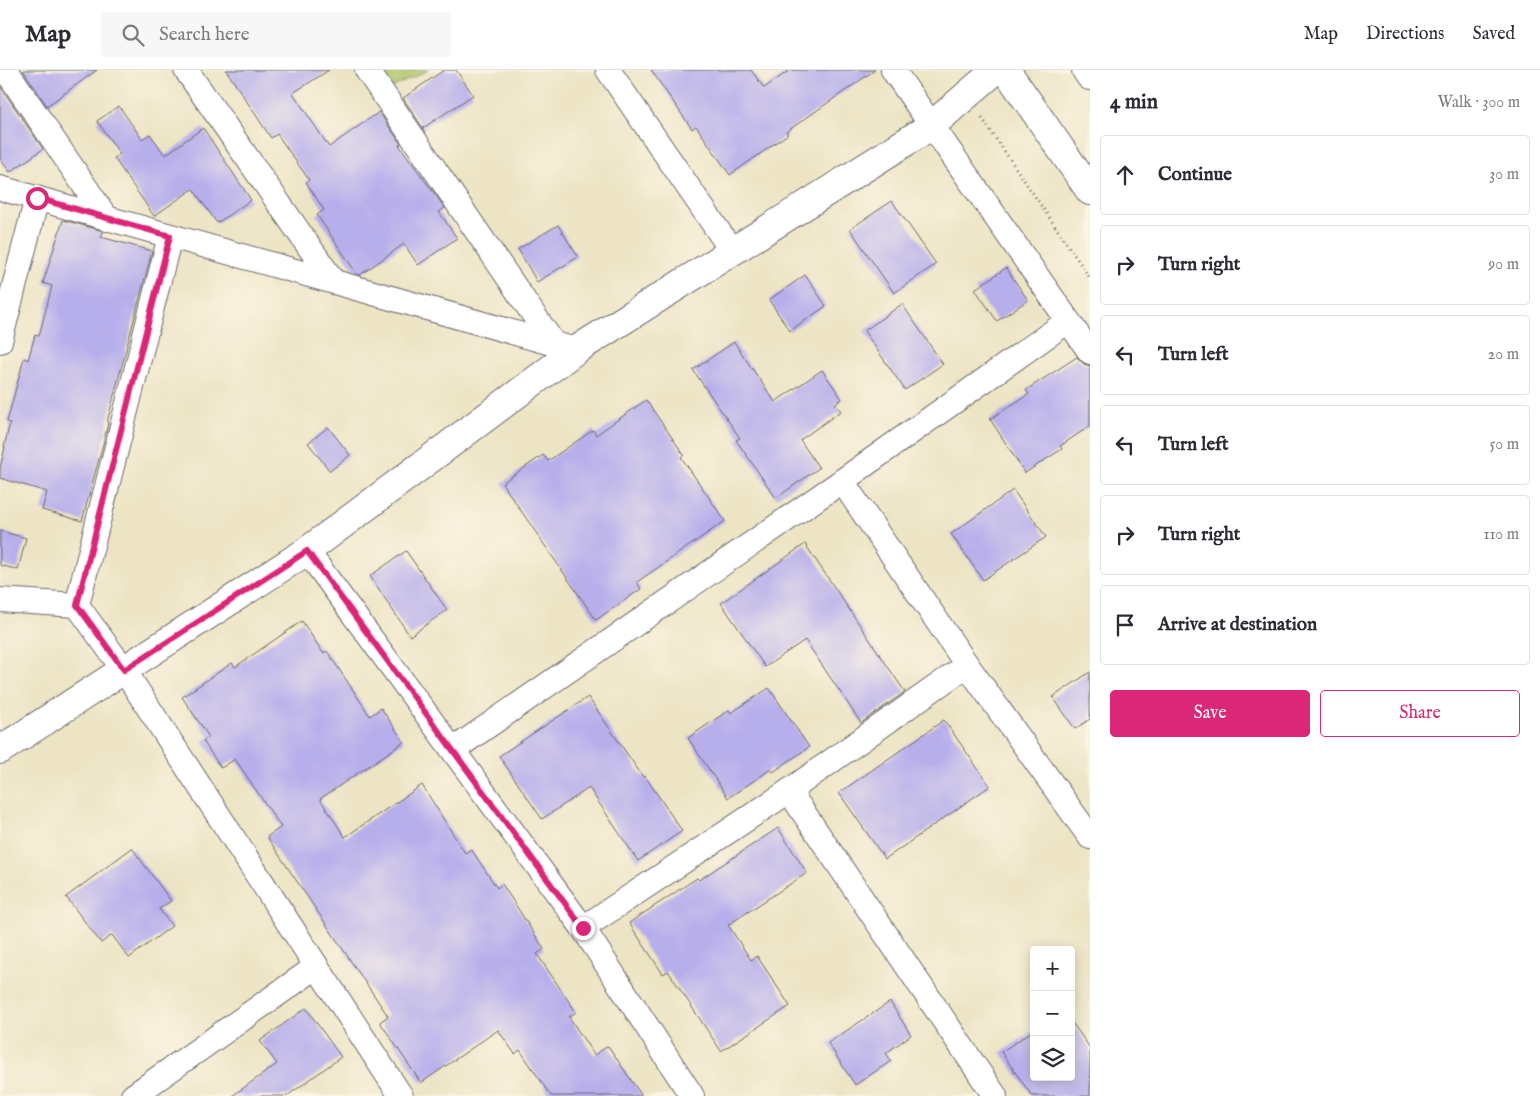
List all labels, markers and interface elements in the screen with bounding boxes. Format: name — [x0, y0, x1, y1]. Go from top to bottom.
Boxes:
search box — [101, 12, 451, 57]
text: Map — [25, 19, 71, 50]
icon: search — [119, 21, 147, 49]
text: Search here — [159, 23, 250, 47]
text: Map — [1304, 23, 1338, 46]
text: Directions — [1366, 23, 1444, 46]
text: Saved — [1472, 23, 1515, 46]
text: 4 min — [1110, 89, 1158, 116]
text: Walk · 300 m — [1438, 93, 1520, 113]
icon: ahead — [1111, 161, 1139, 189]
text: Continue — [1158, 163, 1232, 187]
text: 30 m — [1489, 165, 1519, 185]
route start — [26, 187, 49, 210]
icon: right — [1111, 251, 1139, 279]
text: Turn right — [1158, 253, 1240, 277]
text: 90 m — [1488, 255, 1519, 275]
icon: left — [1111, 341, 1139, 369]
text: Turn left — [1158, 343, 1229, 367]
text: 20 m — [1488, 345, 1519, 365]
icon: left — [1111, 431, 1139, 459]
text: Turn left — [1158, 433, 1229, 457]
text: 50 m — [1490, 435, 1519, 455]
icon: right — [1111, 521, 1139, 549]
text: Turn right — [1158, 523, 1240, 547]
text: 110 m — [1483, 525, 1519, 545]
icon: arrive — [1111, 611, 1139, 639]
text: Arrive at destination — [1158, 613, 1317, 637]
button: Save — [1110, 690, 1310, 737]
button: Share — [1320, 690, 1520, 737]
route end — [572, 917, 595, 940]
map controls — [1030, 946, 1075, 1081]
button: + — [1030, 946, 1075, 991]
button: − — [1030, 991, 1075, 1036]
button: layers — [1030, 1036, 1075, 1081]

